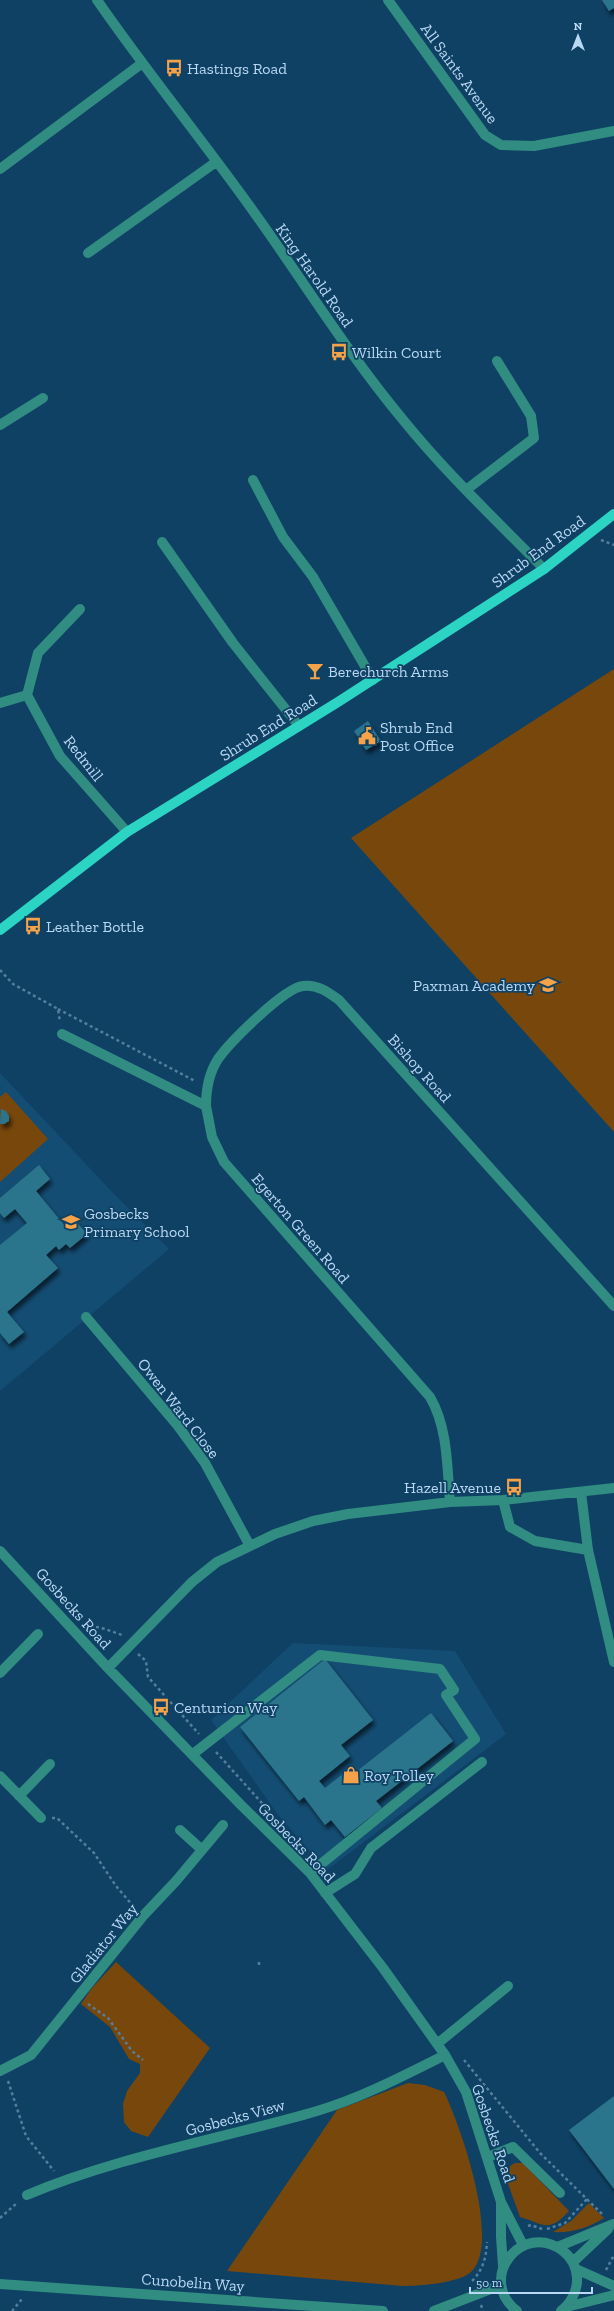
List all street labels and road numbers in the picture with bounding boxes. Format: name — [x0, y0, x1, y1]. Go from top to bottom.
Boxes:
street label: All Saints Avenue — [417, 19, 502, 127]
street label: King Harold Road — [272, 220, 357, 331]
street label: Shrub End Road — [488, 511, 589, 592]
street label: Shrub End Road — [216, 690, 320, 765]
street label: Redmill — [60, 732, 107, 785]
street label: Bishop Road — [384, 1030, 455, 1106]
street label: Egerton Green Road — [248, 1169, 354, 1287]
street label: Owen Ward Close — [134, 1354, 224, 1462]
street label: Gosbecks Road — [32, 1564, 115, 1653]
street label: Gosbecks Road — [254, 1799, 339, 1886]
street label: Gladiator Way — [65, 1899, 142, 1987]
street label: Gosbecks Road — [468, 2081, 519, 2185]
street label: Gosbecks View — [183, 2095, 288, 2140]
street label: Cunobelin Way — [141, 2269, 246, 2296]

